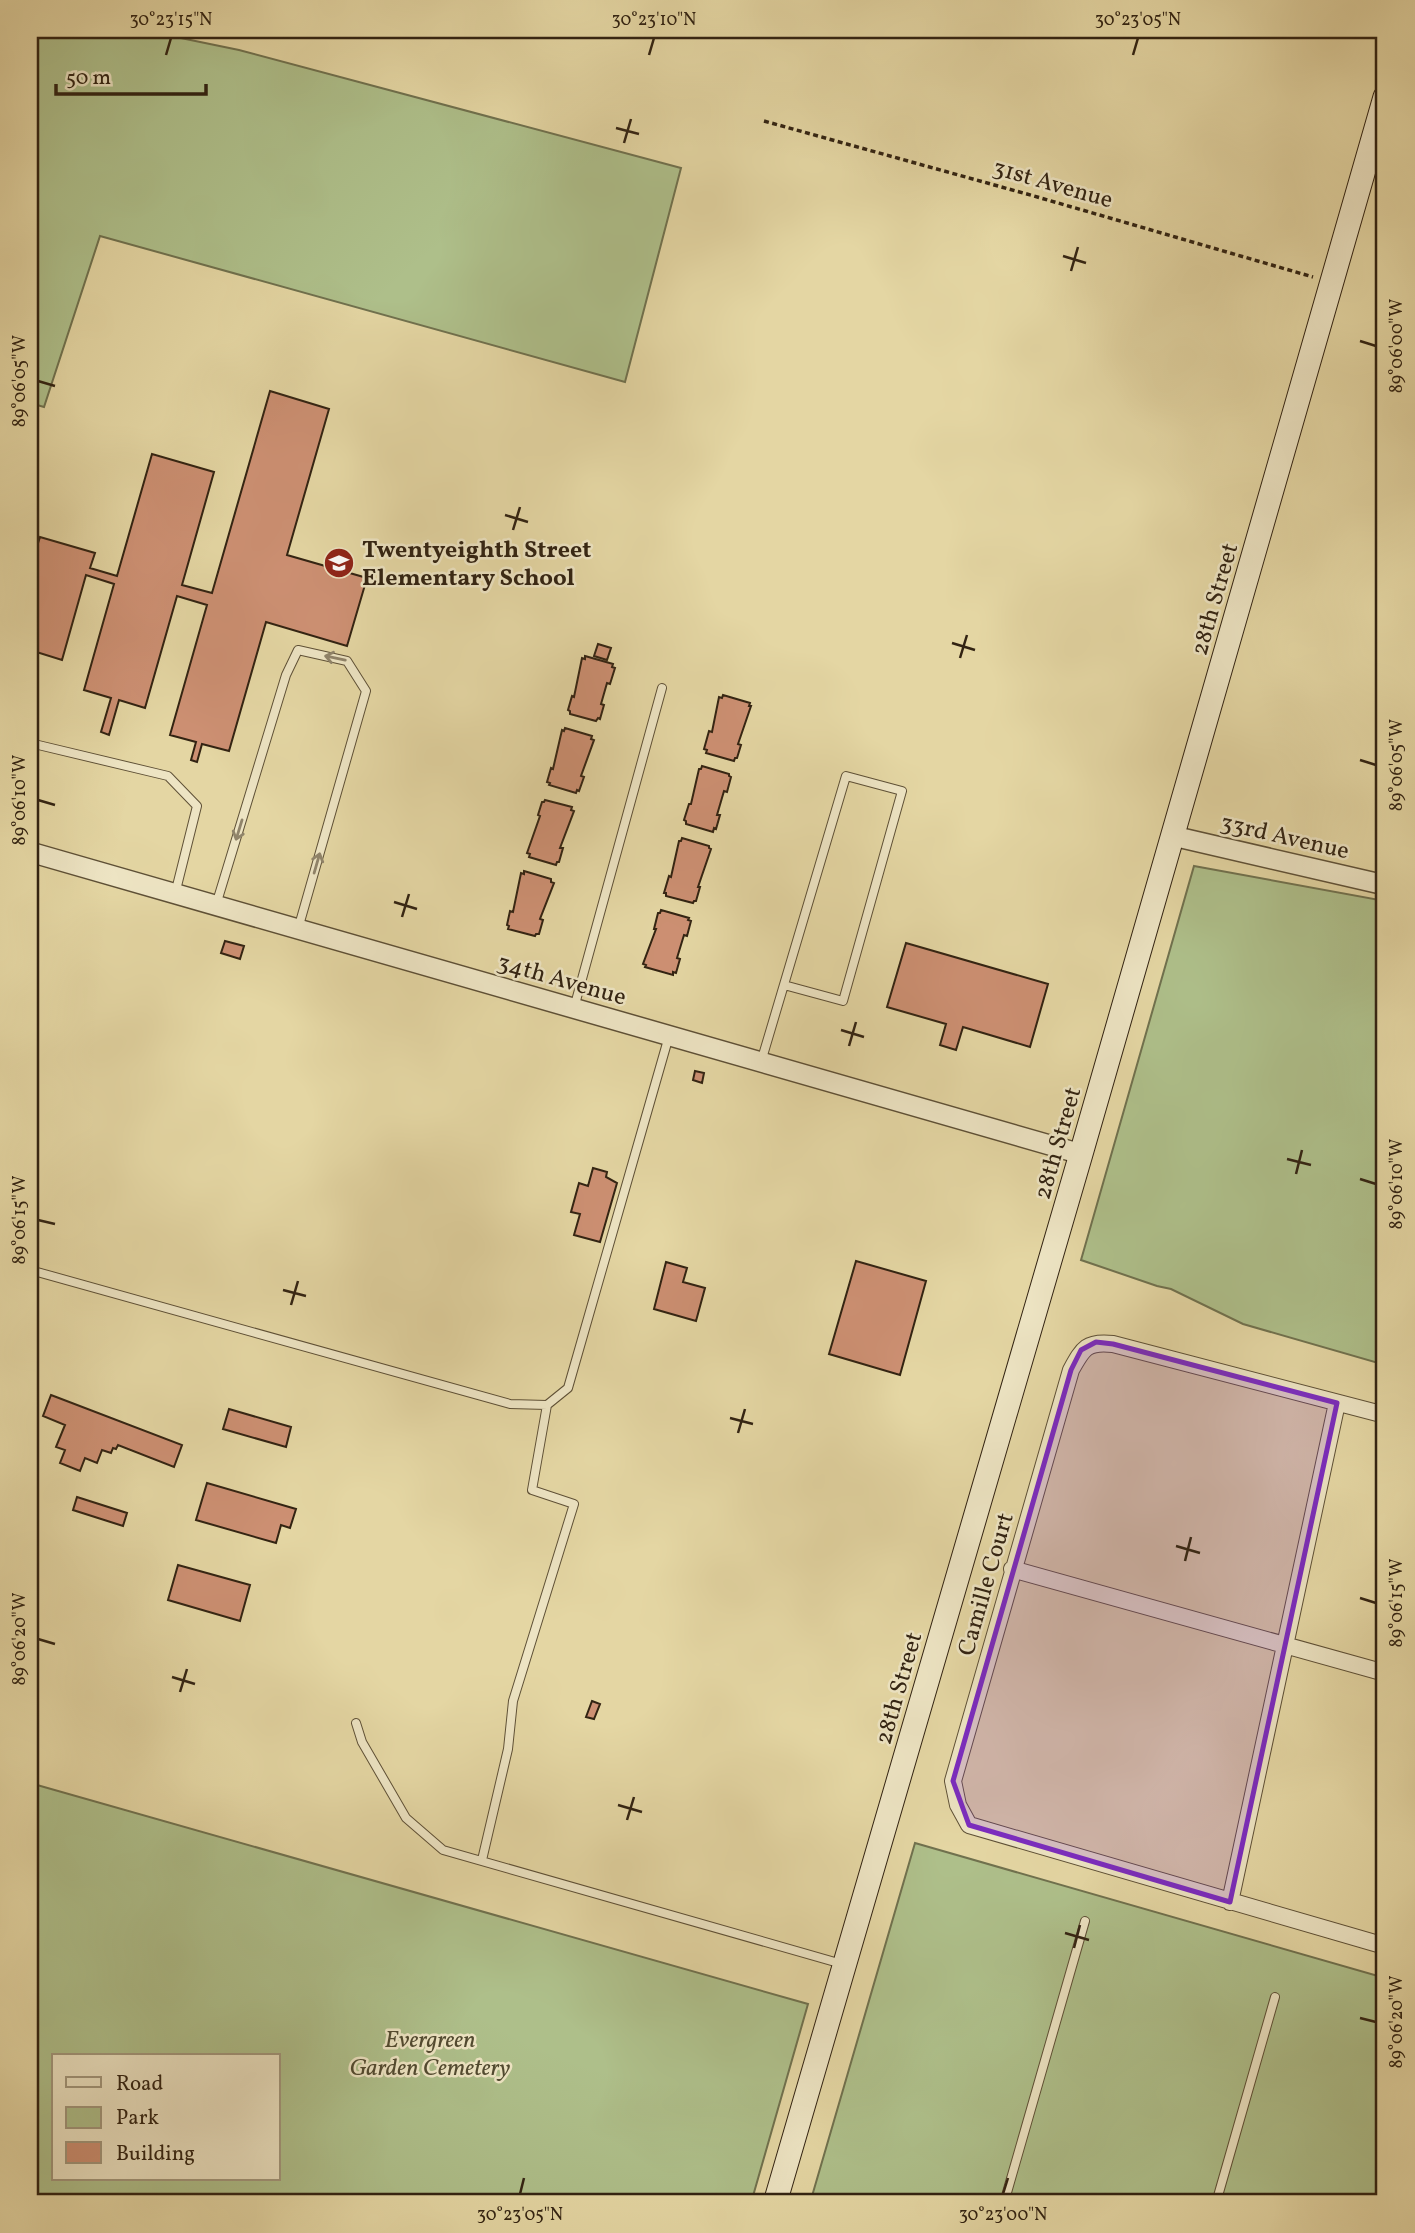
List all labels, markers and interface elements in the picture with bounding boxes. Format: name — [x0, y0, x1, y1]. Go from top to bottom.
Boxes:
text: 30°23'15"N — [130, 8, 212, 33]
text: 30°23'10"N — [612, 8, 696, 33]
text: 30°23'05"N — [1095, 8, 1181, 33]
scale bar — [56, 52, 206, 96]
text: 50 m — [66, 64, 111, 93]
street label: 31st Avenue — [988, 152, 1117, 218]
text: 89°06'00"W — [1385, 299, 1410, 393]
text: 89°06'05"W — [8, 335, 33, 427]
place label: Twentyeighth Street Elementary School — [362, 534, 591, 596]
street label: 28th Street — [1184, 539, 1248, 660]
school or university icon: Twentyeighth Street Elementary School — [322, 546, 356, 580]
one-way arrow — [324, 650, 347, 664]
text: 89°06'05"W — [1385, 719, 1410, 811]
text: 89°06'10"W — [8, 755, 33, 845]
street label: 33rd Avenue — [1217, 807, 1352, 869]
one-way arrow — [231, 819, 244, 841]
one-way arrow — [311, 853, 324, 875]
street label: 34th Avenue — [493, 946, 630, 1016]
street label: 28th Street — [1027, 1083, 1091, 1204]
text: 89°06'10"W — [1385, 1139, 1410, 1229]
text: 89°06'15"W — [8, 1176, 33, 1265]
street label: Camille Court — [950, 1509, 1024, 1660]
text: 89°06'15"W — [1385, 1559, 1410, 1648]
text: 89°06'20"W — [8, 1592, 33, 1686]
street label: 28th Street — [868, 1628, 932, 1749]
text: 89°06'20"W — [1385, 1975, 1410, 2069]
park label: Evergreen Garden Cemetery — [350, 2024, 511, 2086]
legend — [52, 2054, 280, 2180]
text: Road — [116, 2070, 163, 2099]
text: Park — [116, 2104, 159, 2133]
text: Building — [116, 2140, 195, 2169]
text: 30°23'05"N — [477, 2203, 563, 2228]
text: 30°23'00"N — [959, 2203, 1047, 2228]

